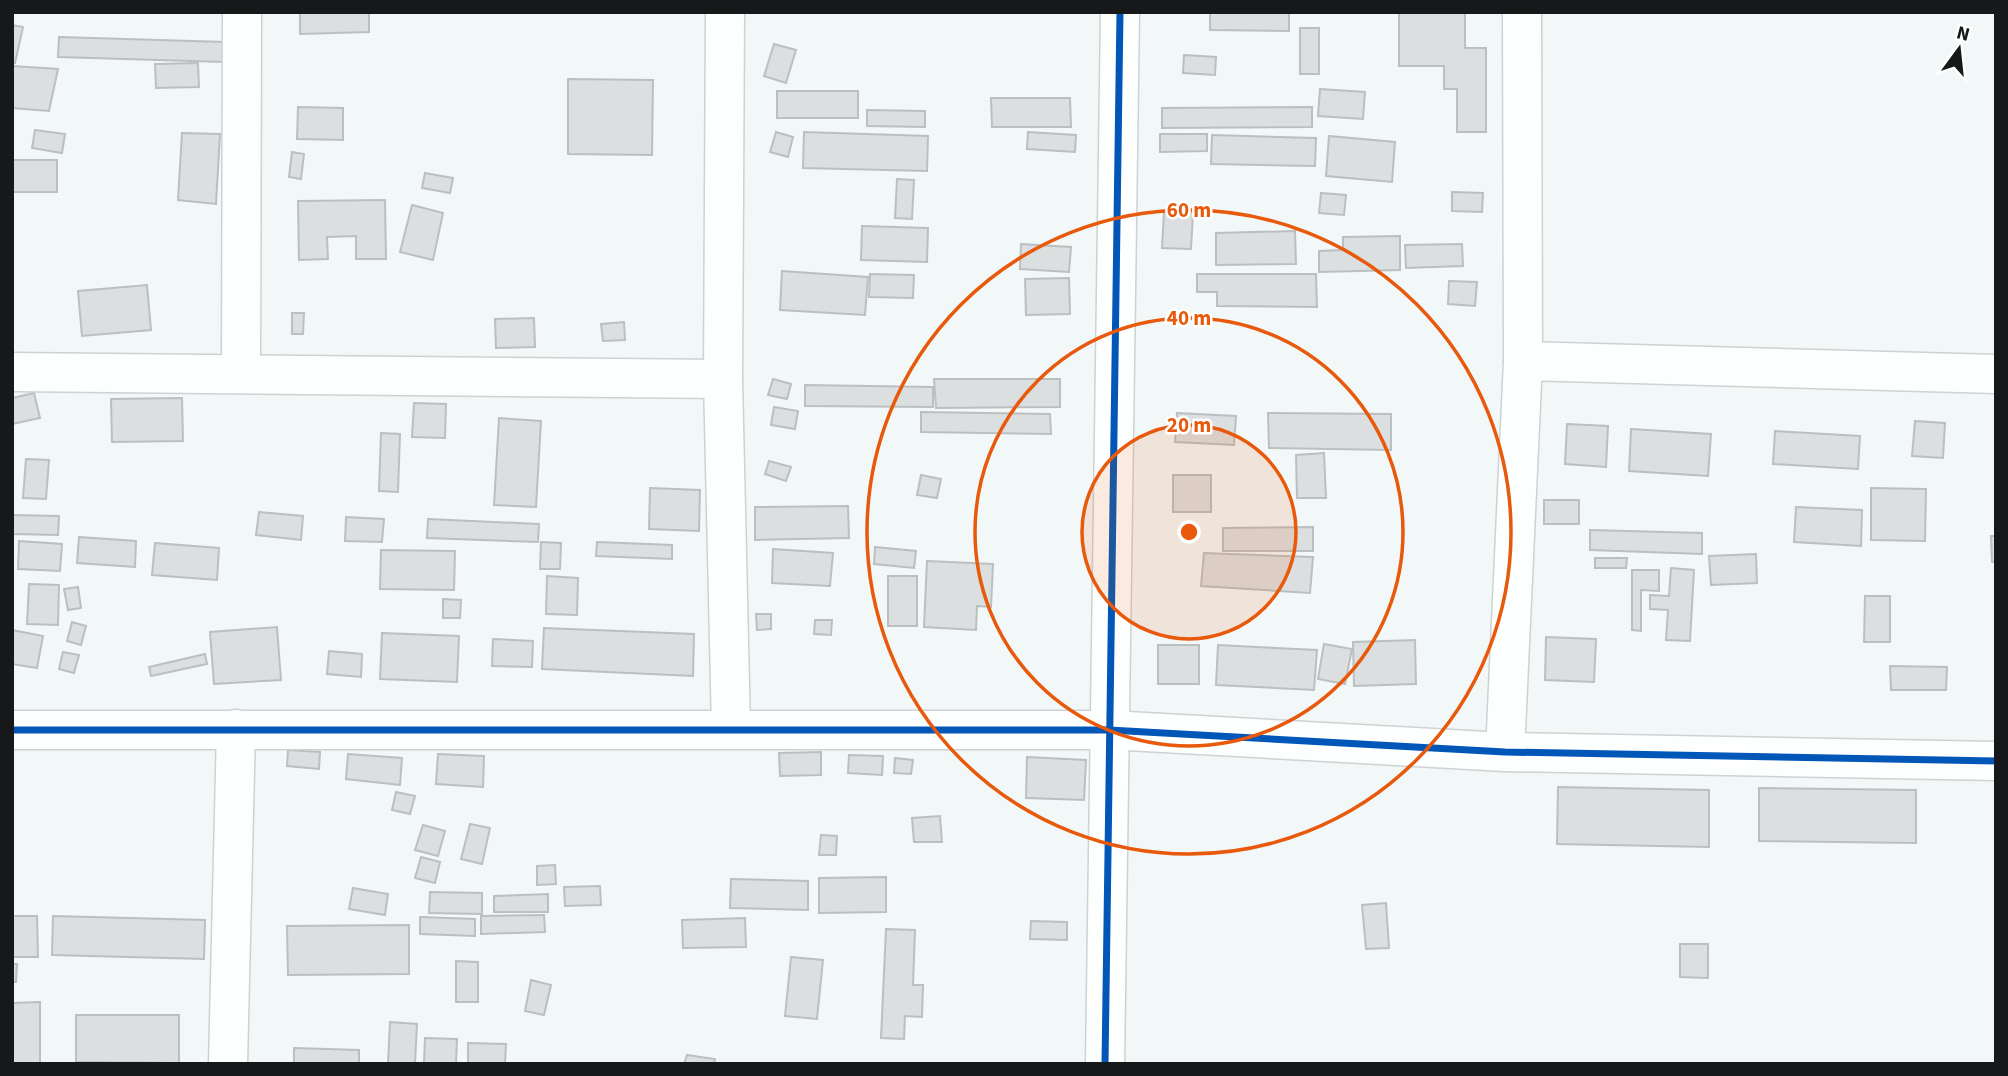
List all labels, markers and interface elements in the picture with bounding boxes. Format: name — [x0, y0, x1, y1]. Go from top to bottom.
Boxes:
north arrow — [1924, 14, 1994, 84]
text: N — [1953, 19, 1973, 49]
text: 60 m — [1167, 195, 1211, 225]
text: 40 m — [1167, 303, 1211, 333]
text: 20 m — [1167, 410, 1211, 440]
centre of rings — [1177, 520, 1201, 544]

